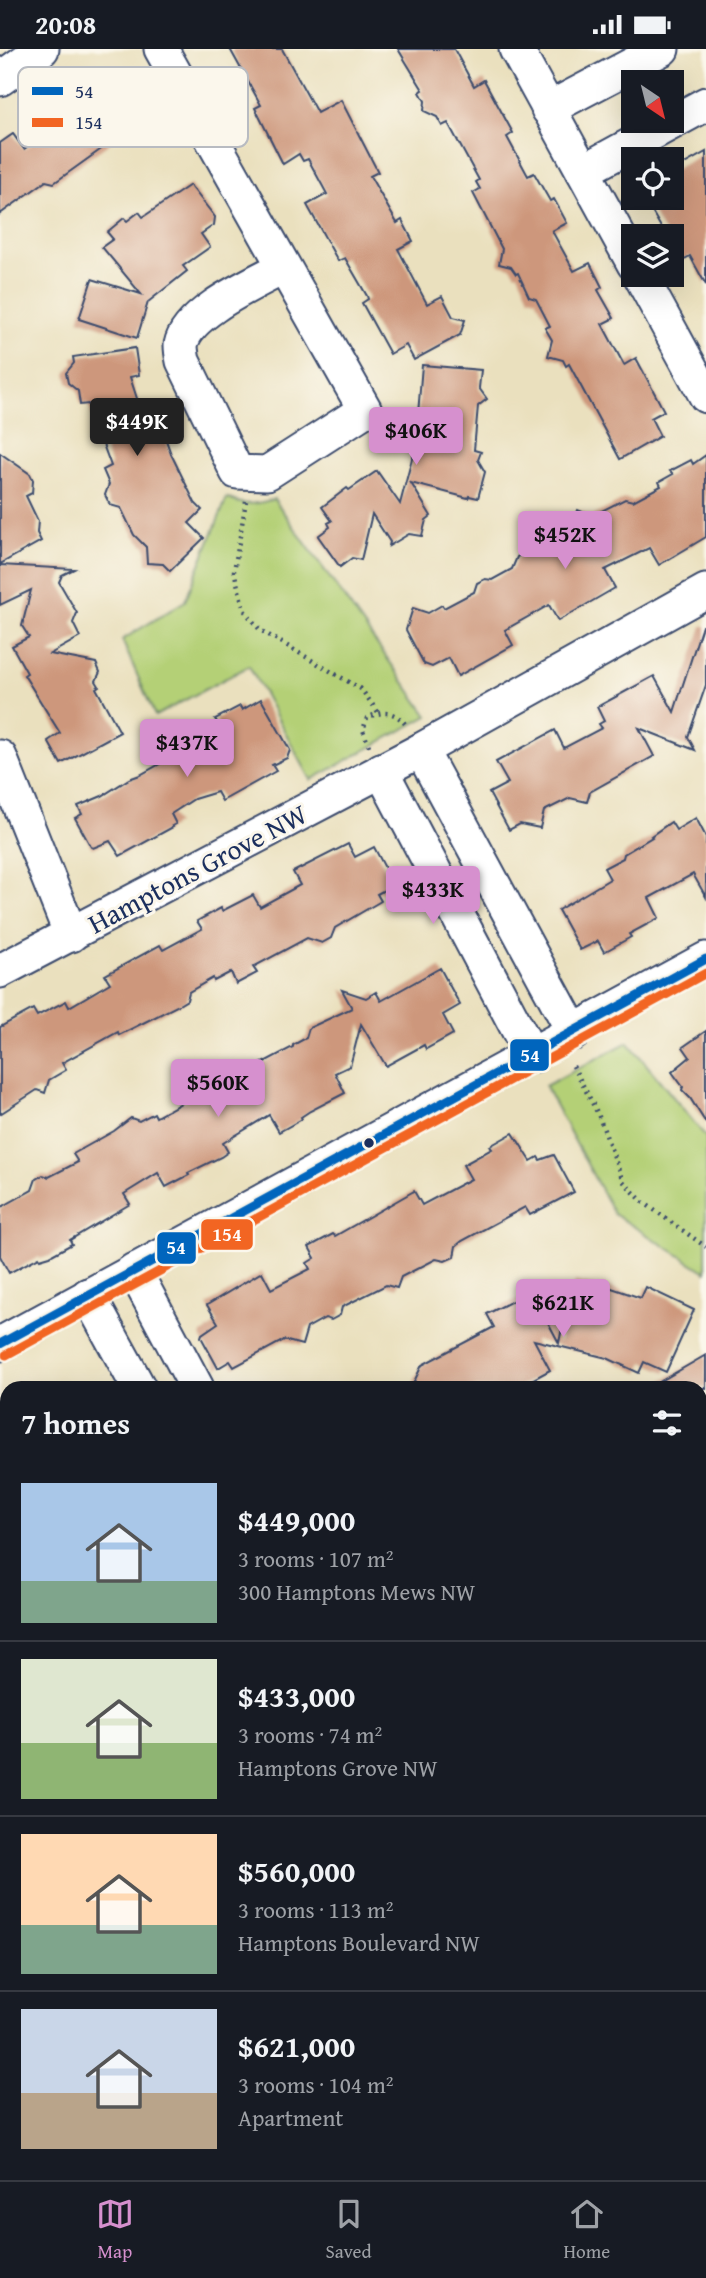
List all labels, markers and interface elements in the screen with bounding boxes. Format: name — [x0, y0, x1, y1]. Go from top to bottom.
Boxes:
text: 20:08 — [35, 5, 96, 44]
legend — [18, 67, 248, 147]
north arrow — [621, 70, 684, 133]
map controls — [621, 70, 684, 287]
text: 54 — [75, 77, 93, 105]
text: 154 — [75, 108, 102, 136]
button: locate — [621, 147, 684, 210]
button: layers — [621, 224, 684, 287]
pin: $449K — [88, 399, 186, 458]
text: $449K — [106, 404, 168, 437]
pin: $406K — [367, 407, 465, 467]
text: $406K — [385, 413, 447, 446]
pin: $452K — [516, 511, 614, 571]
text: $452K — [534, 517, 596, 550]
pin: $437K — [138, 719, 236, 779]
text: $437K — [156, 725, 218, 758]
street label: Hamptons Grove NW — [80, 793, 314, 943]
pin: $433K — [384, 867, 482, 926]
text: $433K — [402, 872, 464, 905]
line badge: 54 — [509, 1038, 550, 1072]
text: 54 — [520, 1041, 540, 1069]
pin: $560K — [169, 1059, 267, 1119]
text: $560K — [187, 1065, 249, 1098]
unlabelled marker — [362, 1136, 376, 1150]
line badge: 154 — [200, 1218, 254, 1251]
text: 154 — [212, 1220, 242, 1248]
line badge: 54 — [156, 1231, 197, 1265]
text: 54 — [166, 1233, 186, 1261]
pin: $621K — [514, 1279, 612, 1339]
text: $621K — [532, 1285, 594, 1318]
text: 7 homes — [21, 1401, 130, 1445]
icon: filters — [648, 1404, 686, 1442]
text: $449,000 — [238, 1498, 355, 1542]
icon: home — [77, 1511, 161, 1595]
text: 3 rooms · 107 m² — [238, 1542, 393, 1575]
text: 300 Hamptons Mews NW — [238, 1575, 475, 1608]
text: $433,000 — [238, 1674, 355, 1718]
icon: home — [77, 1687, 161, 1771]
text: 3 rooms · 74 m² — [238, 1718, 382, 1751]
text: Hamptons Grove NW — [238, 1751, 438, 1784]
text: $560,000 — [238, 1849, 355, 1893]
icon: home — [77, 1862, 161, 1946]
text: 3 rooms · 113 m² — [238, 1893, 393, 1926]
text: Hamptons Boulevard NW — [238, 1926, 480, 1959]
text: $621,000 — [238, 2024, 355, 2068]
icon: home — [77, 2037, 161, 2121]
text: 3 rooms · 104 m² — [238, 2068, 393, 2101]
text: Apartment — [238, 2101, 343, 2134]
tab: Map — [96, 2195, 134, 2265]
tab: Saved — [326, 2195, 372, 2265]
tab: Home — [563, 2195, 610, 2265]

